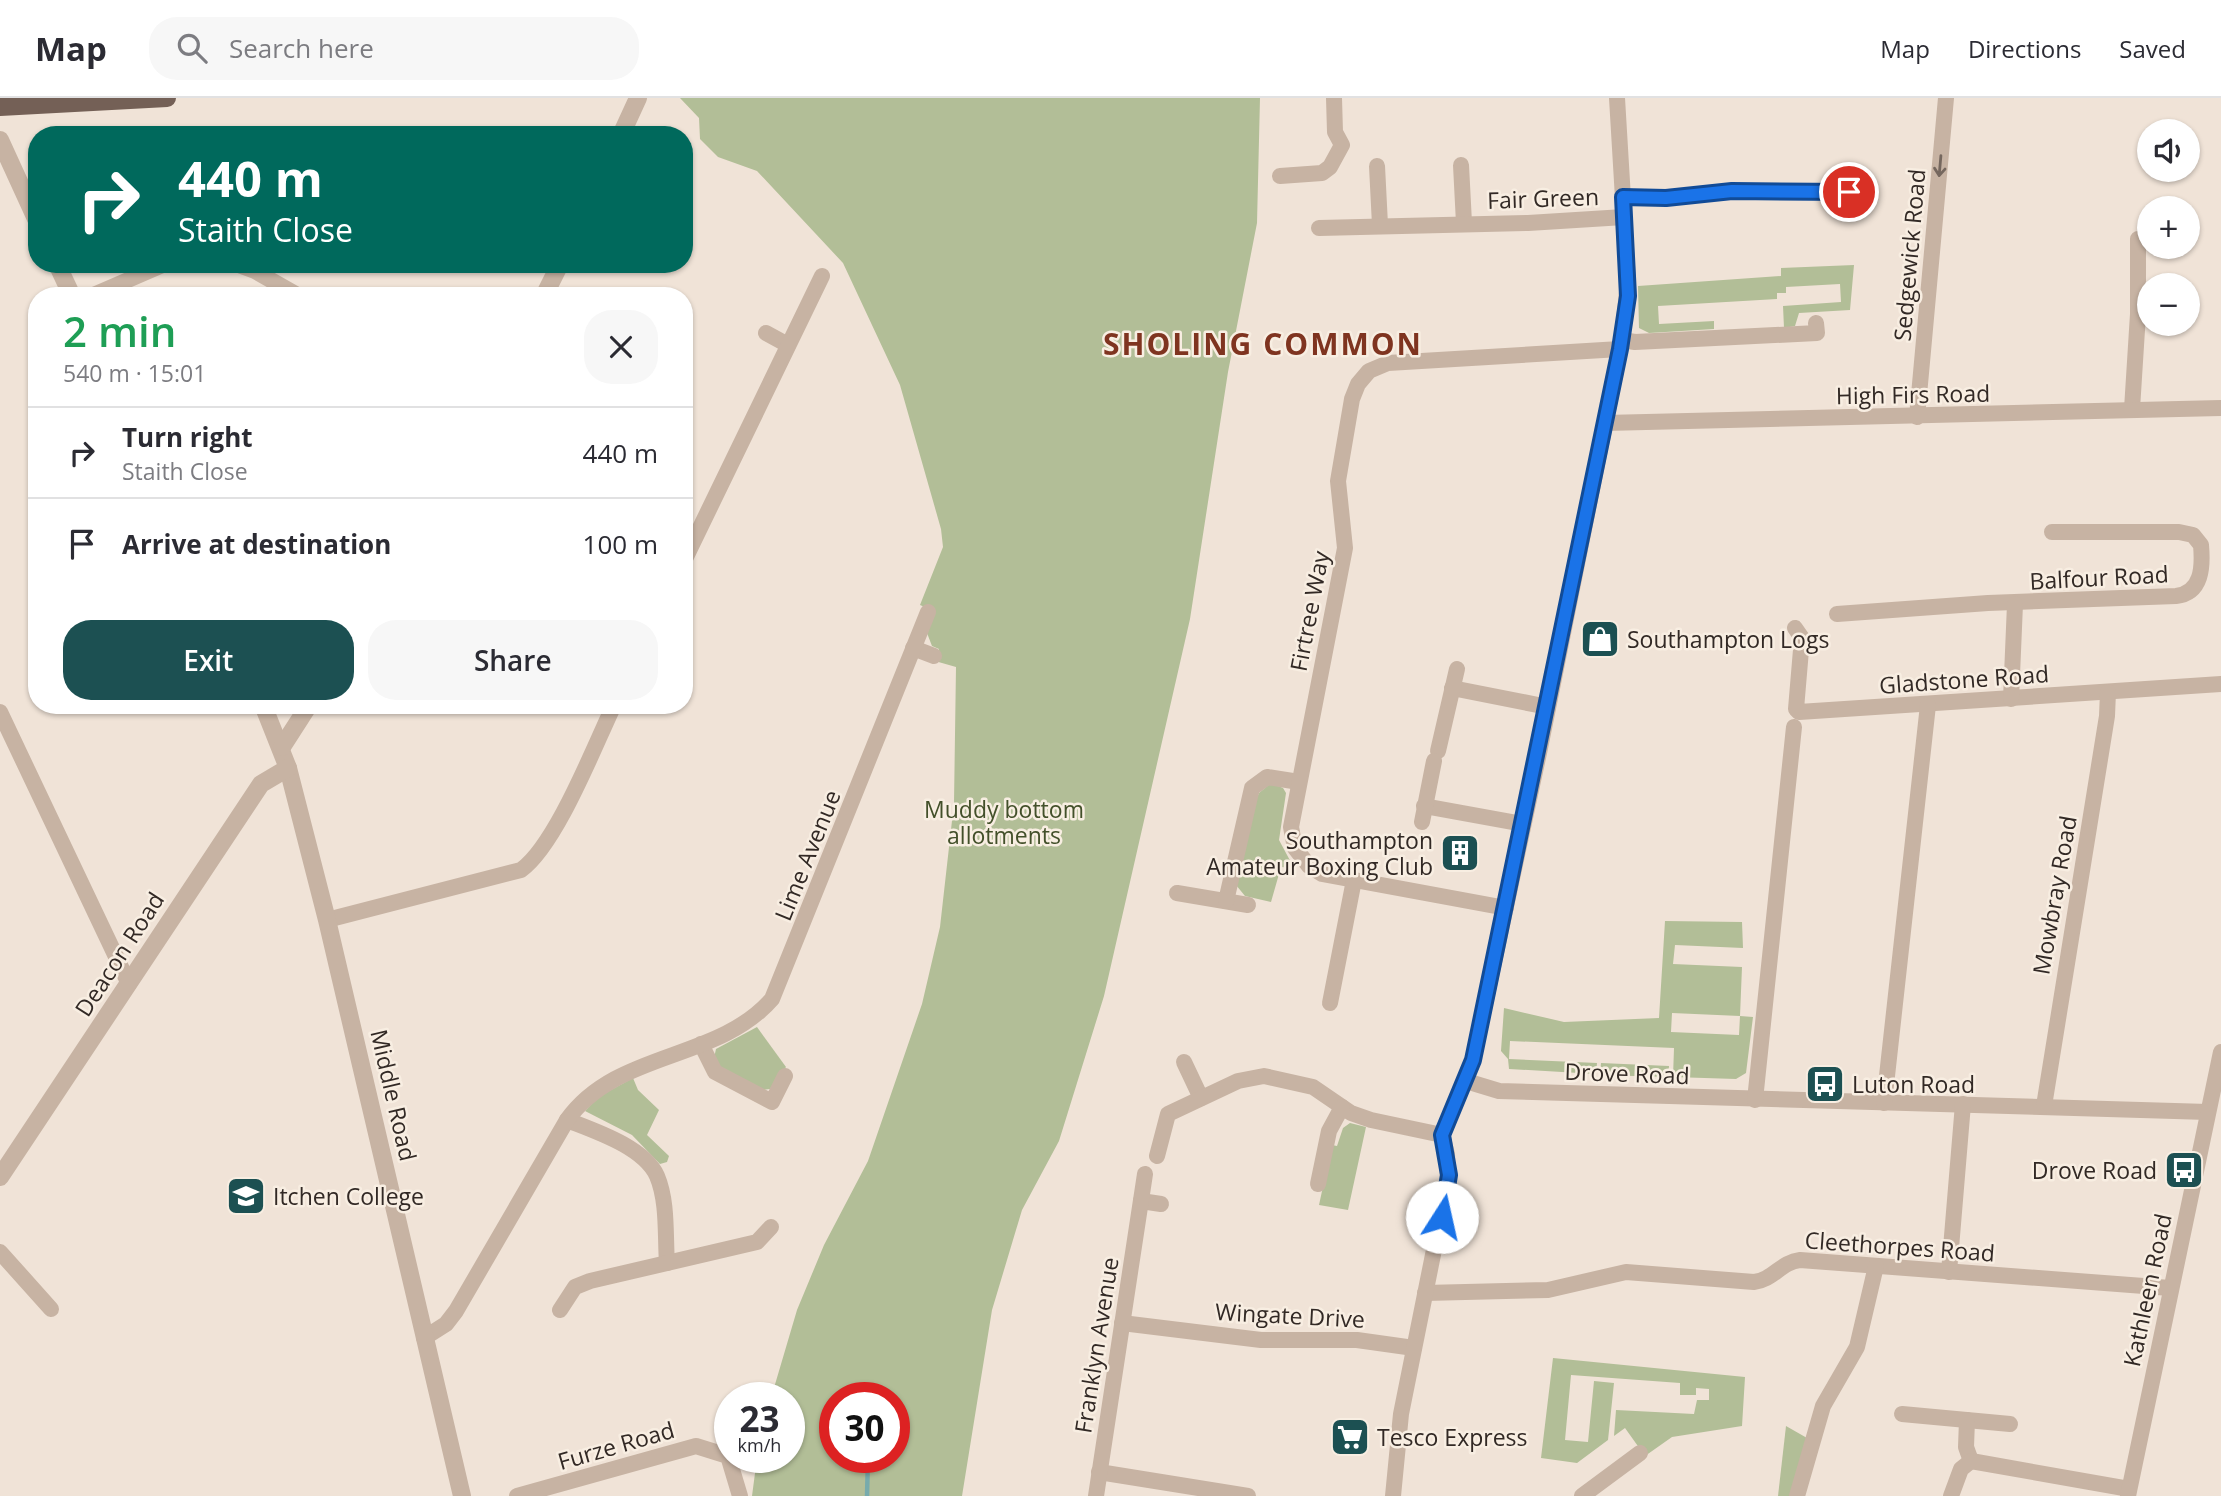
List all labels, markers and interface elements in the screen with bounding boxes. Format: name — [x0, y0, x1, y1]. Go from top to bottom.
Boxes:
search box — [149, 17, 639, 80]
text: Map — [35, 26, 107, 71]
icon: search — [173, 29, 211, 67]
text: Search here — [229, 30, 374, 66]
text: Map — [1880, 32, 1930, 65]
text: Directions — [1968, 32, 2081, 65]
text: Saved — [2119, 32, 2186, 65]
map controls — [2137, 119, 2200, 336]
button: sound — [2137, 119, 2200, 182]
text: 440 m — [178, 145, 323, 211]
icon: right — [63, 154, 154, 245]
one-way arrow — [1933, 154, 1946, 177]
pin — [1819, 162, 1879, 222]
street label: Sedgewick Road — [1886, 168, 1932, 342]
icon: arrive — [1830, 173, 1868, 211]
street label: Fair Green — [1487, 180, 1599, 216]
button: + — [2137, 196, 2200, 259]
text: Staith Close — [178, 208, 353, 251]
button: − — [2137, 273, 2200, 336]
text: 2 min — [63, 302, 176, 359]
button: close — [584, 310, 658, 384]
district label: SHOLING COMMON — [1103, 323, 1423, 364]
text: 540 m · 15:01 — [63, 357, 206, 389]
street label: High Firs Road — [1836, 377, 1990, 411]
text: Turn right — [122, 419, 253, 455]
icon: right — [63, 434, 101, 472]
text: 440 m — [583, 435, 658, 471]
text: Staith Close — [122, 455, 248, 487]
icon: arrive — [63, 525, 101, 563]
text: Arrive at destination — [122, 526, 391, 562]
text: 100 m — [583, 526, 658, 562]
street label: Firtree Way — [1282, 548, 1336, 674]
street label: Balfour Road — [2029, 557, 2169, 597]
shop icon: Southampton Logs — [1579, 618, 1621, 660]
button: Exit — [63, 620, 354, 700]
button: Share — [368, 620, 658, 700]
place label: Southampton Logs — [1627, 623, 1829, 655]
street label: Gladstone Road — [1878, 657, 2050, 701]
street label: Lime Avenue — [766, 785, 848, 925]
park label: Muddy bottom allotments — [924, 793, 1084, 851]
street label: Mowbray Road — [2024, 813, 2084, 977]
place label: Southampton Amateur Boxing Club — [1206, 824, 1433, 882]
building icon: Southampton Amateur Boxing Club — [1439, 832, 1481, 874]
street label: Deacon Road — [67, 886, 171, 1022]
street label: Middle Road — [363, 1026, 425, 1164]
street label: Drove Road — [1564, 1055, 1690, 1091]
bus stop icon: Luton Road — [1804, 1063, 1846, 1105]
place label: Luton Road — [1852, 1068, 1975, 1100]
bus stop icon: Drove Road — [2163, 1149, 2205, 1191]
place label: Drove Road — [2032, 1154, 2157, 1186]
school or university icon: Itchen College — [225, 1175, 267, 1217]
place label: Itchen College — [273, 1180, 424, 1212]
position arrow — [1405, 1180, 1479, 1254]
street label: Kathleen Road — [2115, 1210, 2179, 1370]
street label: Cleethorpes Road — [1804, 1223, 1996, 1269]
street label: Franklyn Avenue — [1066, 1255, 1126, 1435]
street label: Wingate Drive — [1214, 1295, 1366, 1335]
speed limit sign: 30 — [819, 1382, 910, 1473]
text: 23 — [739, 1395, 780, 1442]
street label: Furze Road — [554, 1413, 678, 1477]
supermarket icon: Tesco Express — [1329, 1416, 1371, 1458]
place label: Tesco Express — [1377, 1421, 1528, 1453]
text: km/h — [738, 1433, 781, 1457]

